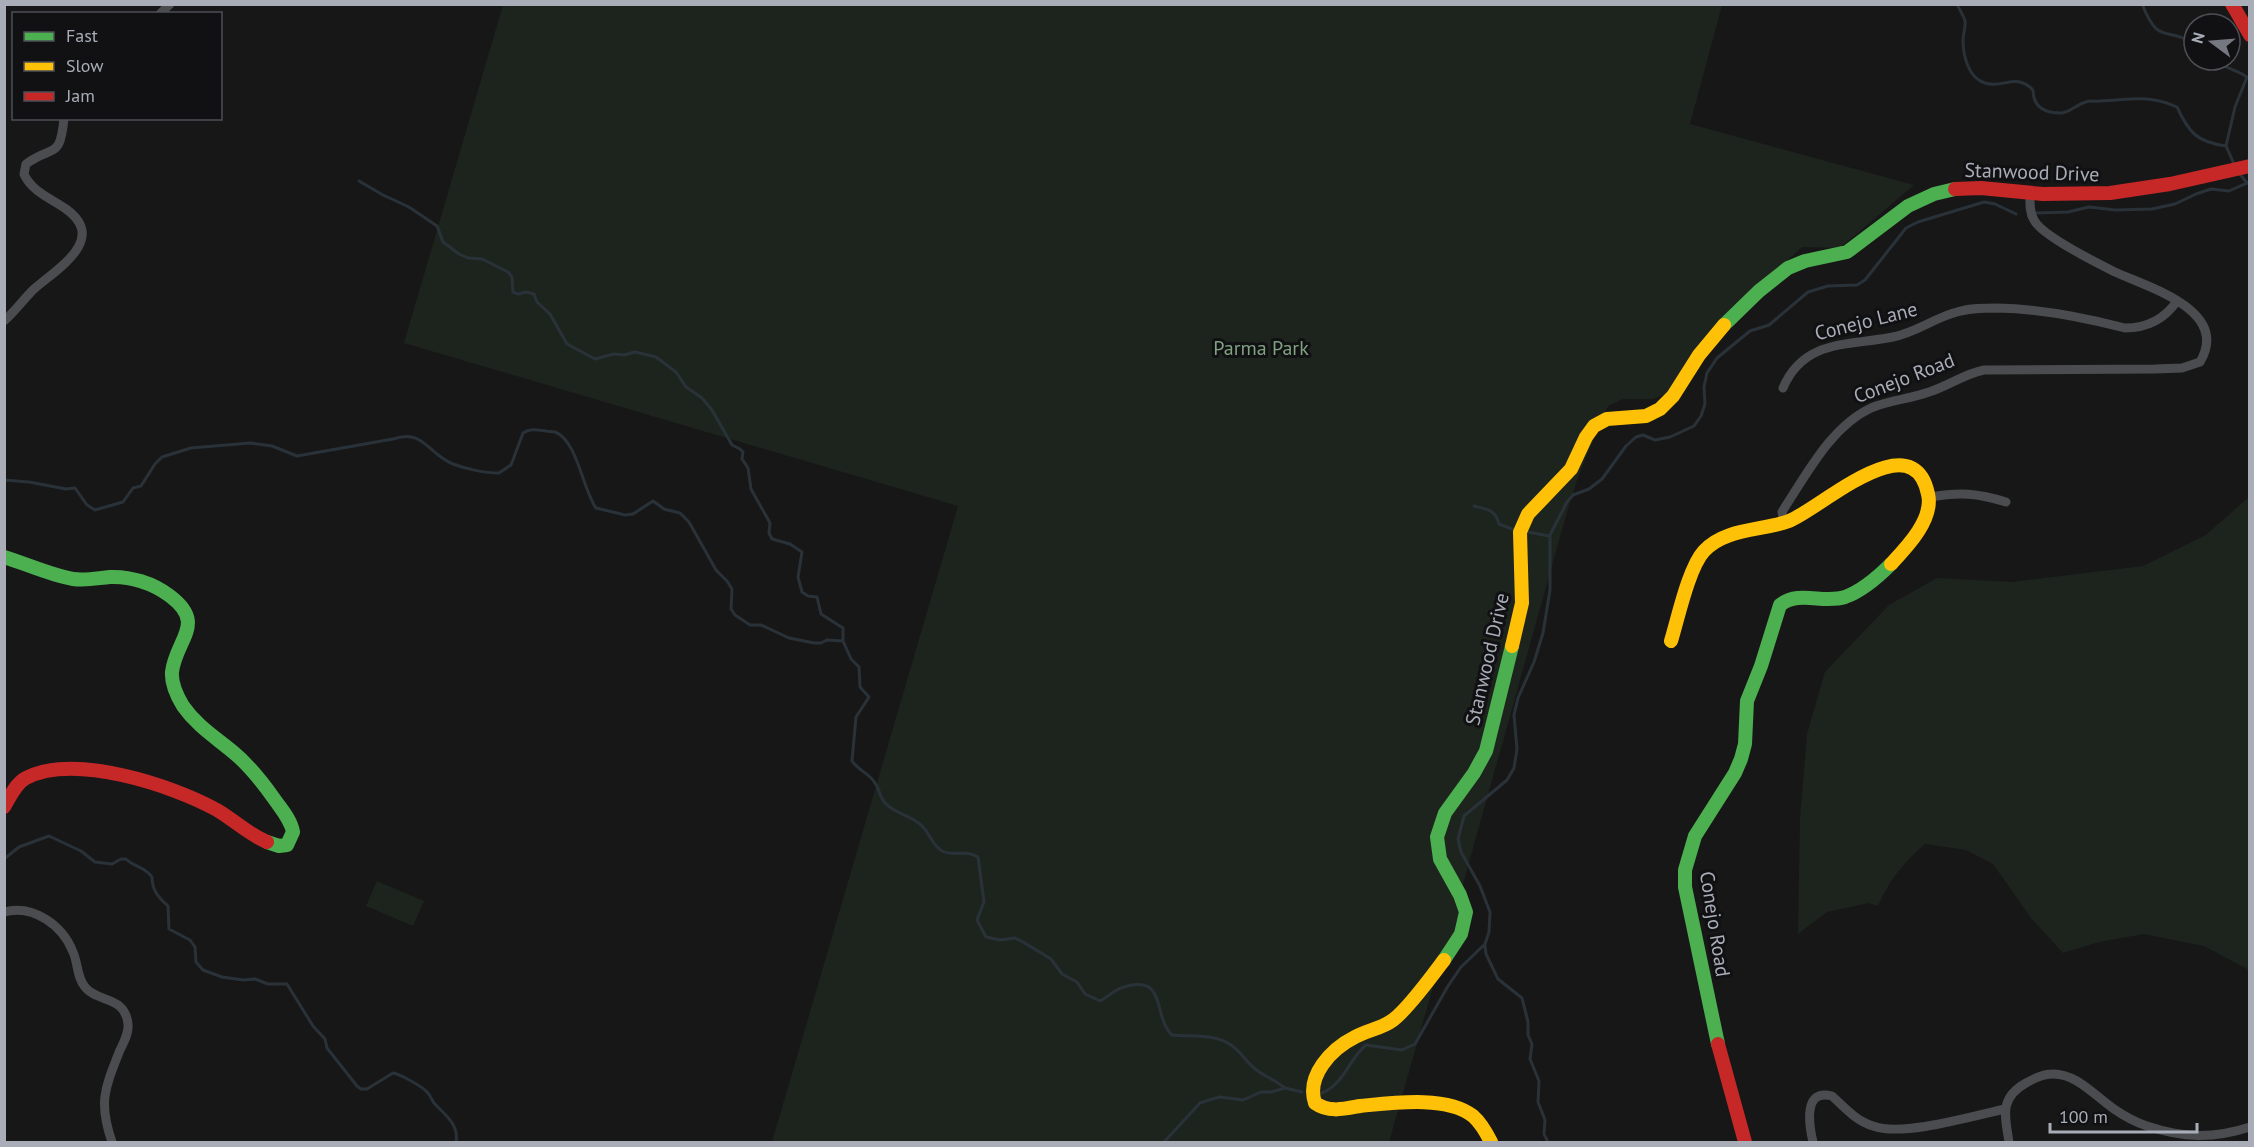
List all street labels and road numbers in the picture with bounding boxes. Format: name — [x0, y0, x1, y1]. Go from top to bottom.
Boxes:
street label: Stanwood Drive — [1964, 157, 2100, 187]
street label: Conejo Lane — [1812, 296, 1920, 346]
street label: Conejo Road — [1850, 347, 1958, 409]
street label: Stanwood Drive — [1459, 590, 1515, 728]
street label: Conejo Road — [1694, 869, 1736, 979]

